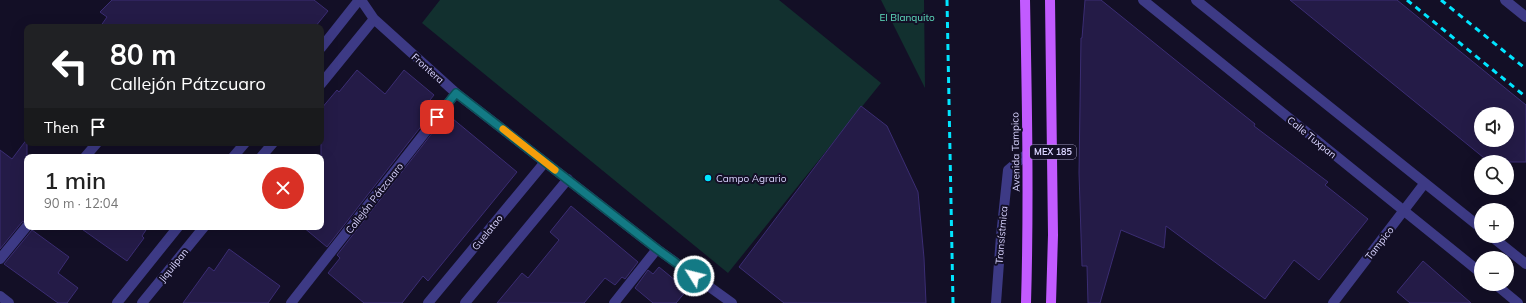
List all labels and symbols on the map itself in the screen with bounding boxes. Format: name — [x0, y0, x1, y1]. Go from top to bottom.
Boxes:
park label: El Blanquito — [879, 11, 935, 24]
street label: Frontera — [409, 50, 447, 86]
pin — [420, 100, 454, 134]
street label: Avenida Tampico — [1008, 112, 1023, 192]
street label: Calle Tuxpan — [1284, 114, 1339, 161]
road number: MEX 185 — [1030, 145, 1076, 159]
street label: Callejón Pátzcuaro — [343, 160, 406, 236]
place label: Campo Agrario — [716, 172, 787, 185]
marker: Campo Agrario — [703, 173, 713, 183]
street label: Transístmica — [992, 205, 1011, 265]
street label: Guelatao — [469, 212, 506, 253]
street label: Tampico — [1362, 224, 1397, 263]
street label: Jiquilpan — [156, 246, 191, 285]
position arrow — [673, 255, 715, 297]

